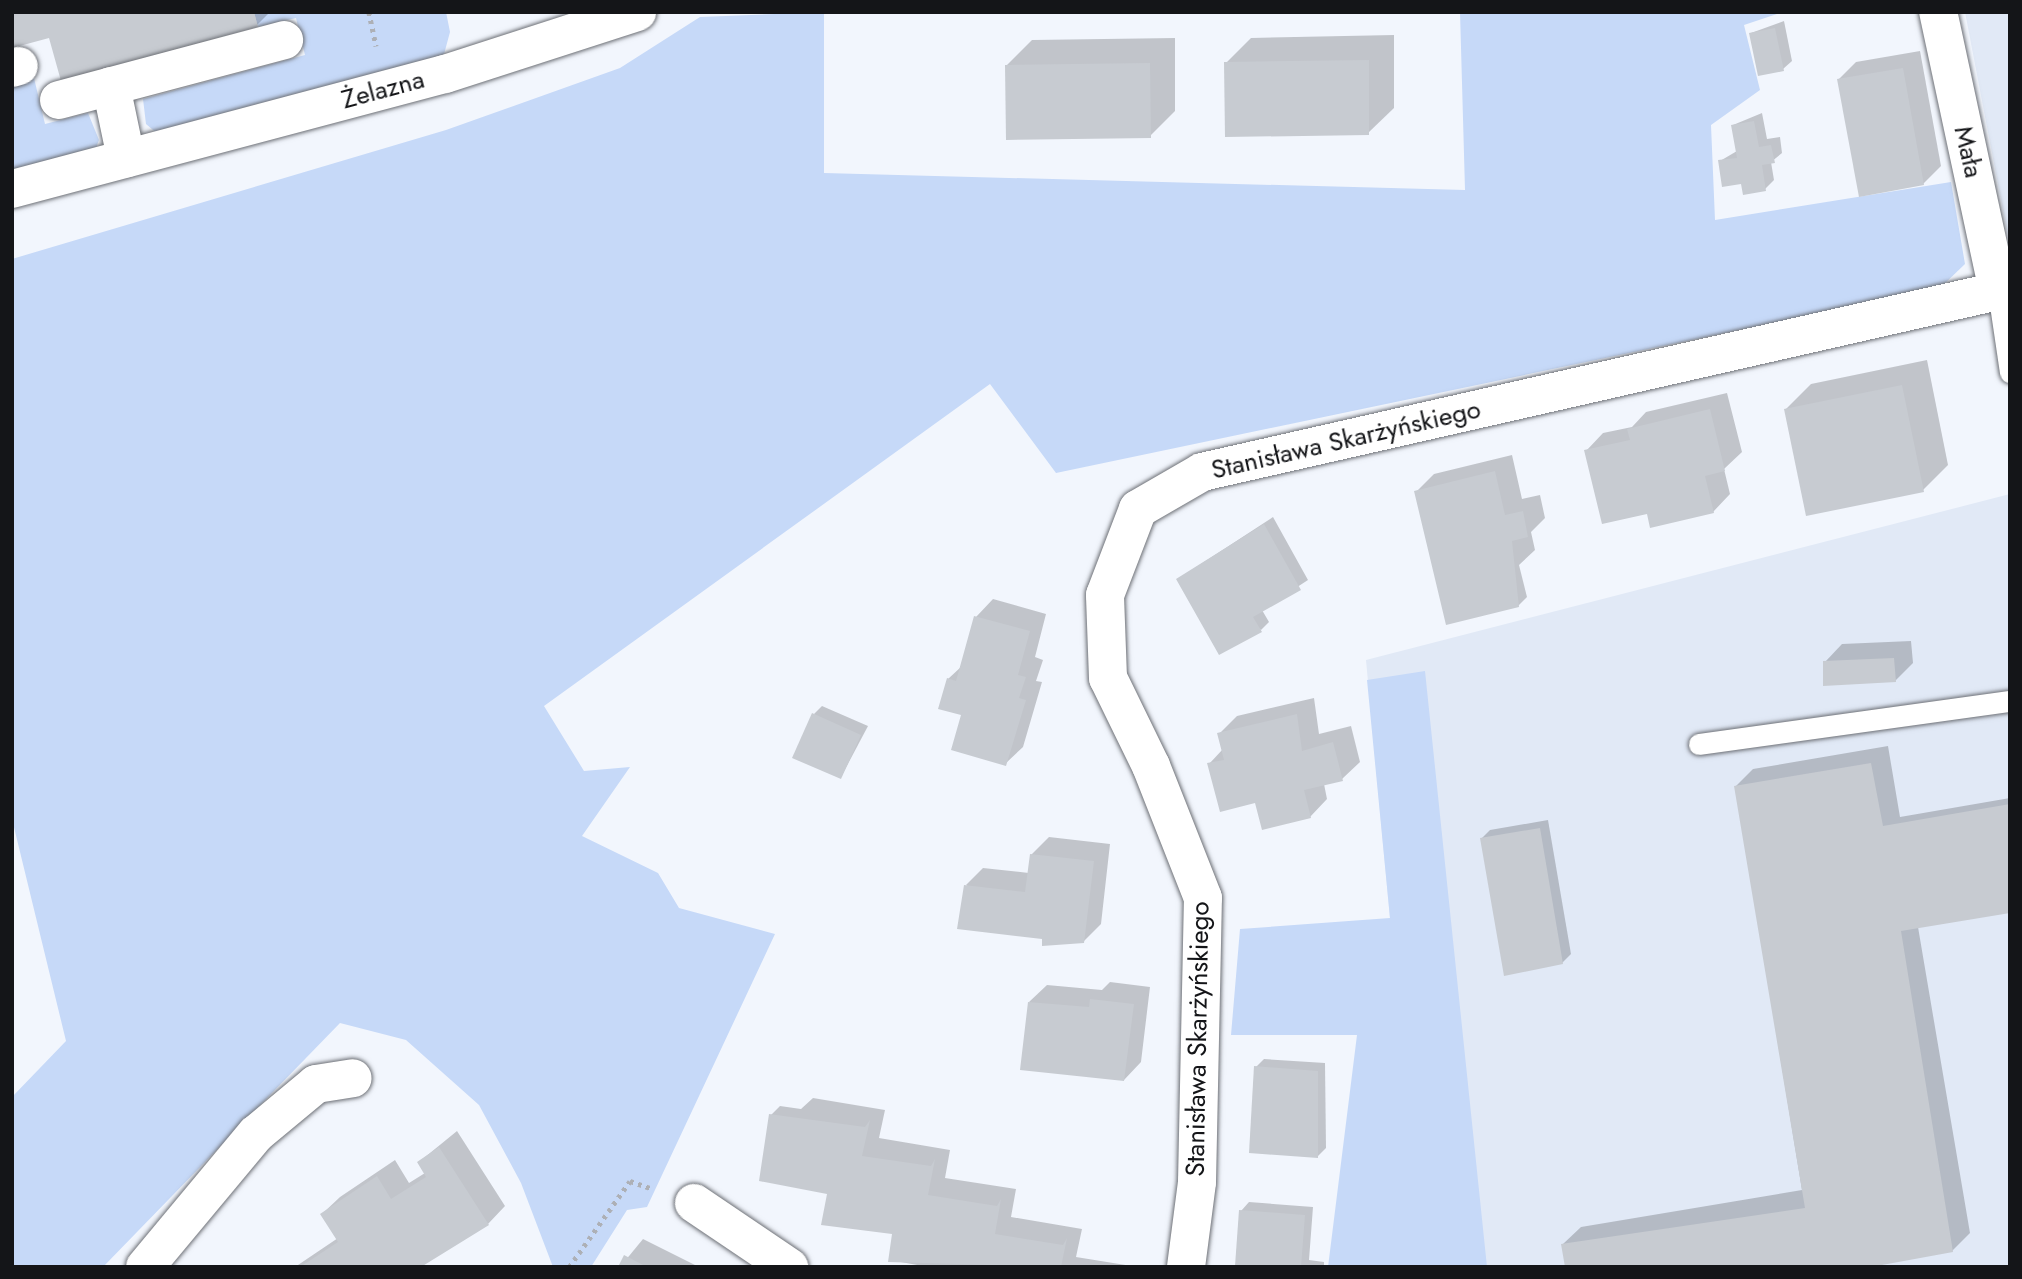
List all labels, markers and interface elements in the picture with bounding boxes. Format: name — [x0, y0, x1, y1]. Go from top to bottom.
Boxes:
street label: Żelazna — [338, 64, 428, 116]
street label: Mała — [1947, 123, 1989, 181]
street label: Stanisława Skarżyńskiego — [1208, 394, 1484, 486]
street label: Stanisława Skarżyńskiego — [1180, 901, 1216, 1177]

